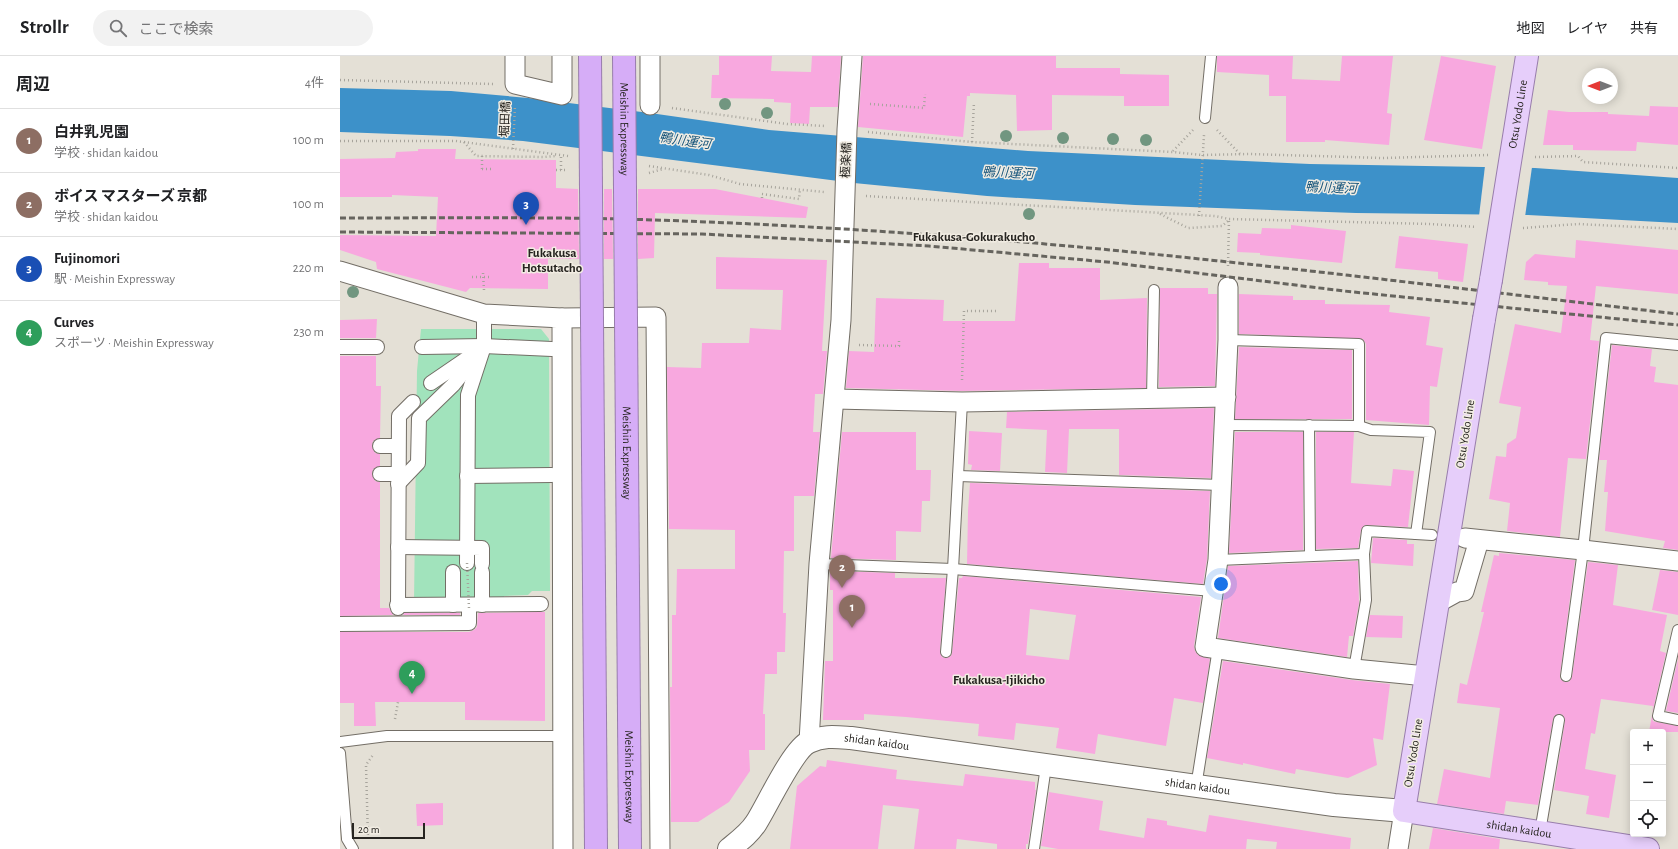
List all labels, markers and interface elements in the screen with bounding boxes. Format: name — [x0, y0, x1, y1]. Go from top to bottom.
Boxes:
search box — [93, 10, 373, 46]
icon: search — [107, 17, 129, 39]
text: Strollr — [20, 18, 69, 37]
text: ここで検索 — [139, 22, 214, 37]
text: 地図 — [1516, 22, 1544, 36]
text: レイヤ — [1566, 22, 1608, 36]
text: 共有 — [1630, 22, 1658, 36]
north arrow — [1582, 68, 1618, 104]
text: 周辺 — [16, 76, 50, 93]
text: 4件 — [305, 77, 324, 90]
street label: Otsu Yodo Line — [1506, 79, 1529, 149]
street label: Meishin Expressway — [618, 82, 631, 176]
street label: 堀田橋 — [497, 101, 512, 137]
text: 白井乳児園 — [54, 125, 129, 140]
water label: 鴨川運河 — [658, 130, 715, 152]
text: 1 — [27, 134, 31, 147]
text: 100 m — [293, 134, 324, 147]
street label: 極楽橋 — [838, 142, 853, 178]
text: 学校 · shidan kaidou — [54, 147, 158, 160]
water label: 鴨川運河 — [982, 165, 1037, 182]
water label: 鴨川運河 — [1305, 180, 1360, 196]
text: ボイス マスターズ 京都 — [54, 189, 207, 204]
pin: 3 — [513, 192, 539, 225]
text: 2 — [26, 198, 32, 211]
text: 100 m — [293, 198, 324, 211]
text: 学校 · shidan kaidou — [54, 211, 158, 224]
district label: Fukakusa-Gokurakucho — [913, 231, 1036, 244]
district label: Fukakusa Hotsutacho — [522, 247, 583, 275]
text: Fujinomori — [54, 251, 120, 266]
text: 3 — [26, 262, 32, 275]
text: 220 m — [293, 262, 324, 275]
text: 駅 · Meishin Expressway — [54, 273, 175, 286]
text: Curves — [54, 315, 94, 330]
text: 4 — [26, 326, 32, 339]
text: 230 m — [293, 326, 324, 339]
text: スポーツ · Meishin Expressway — [54, 337, 214, 350]
street label: Otsu Yodo Line — [1454, 399, 1476, 469]
street label: Meishin Expressway — [620, 406, 633, 500]
pin: 2 — [829, 555, 855, 588]
your location — [1211, 574, 1231, 594]
pin: 1 — [839, 595, 865, 628]
pin: 4 — [399, 661, 425, 694]
district label: Fukakusa-Ijikicho — [953, 674, 1045, 687]
street label: Otsu Yodo Line — [1402, 718, 1424, 788]
map controls — [1630, 729, 1666, 837]
button: + — [1630, 729, 1666, 765]
street label: Meishin Expressway — [623, 730, 636, 824]
street label: shidan kaidou — [844, 732, 910, 752]
button: − — [1630, 765, 1666, 801]
street label: shidan kaidou — [1164, 776, 1231, 797]
button: locate — [1630, 801, 1666, 837]
street label: shidan kaidou — [1486, 818, 1552, 840]
scale bar — [352, 821, 425, 840]
text: 20 m — [358, 824, 379, 835]

